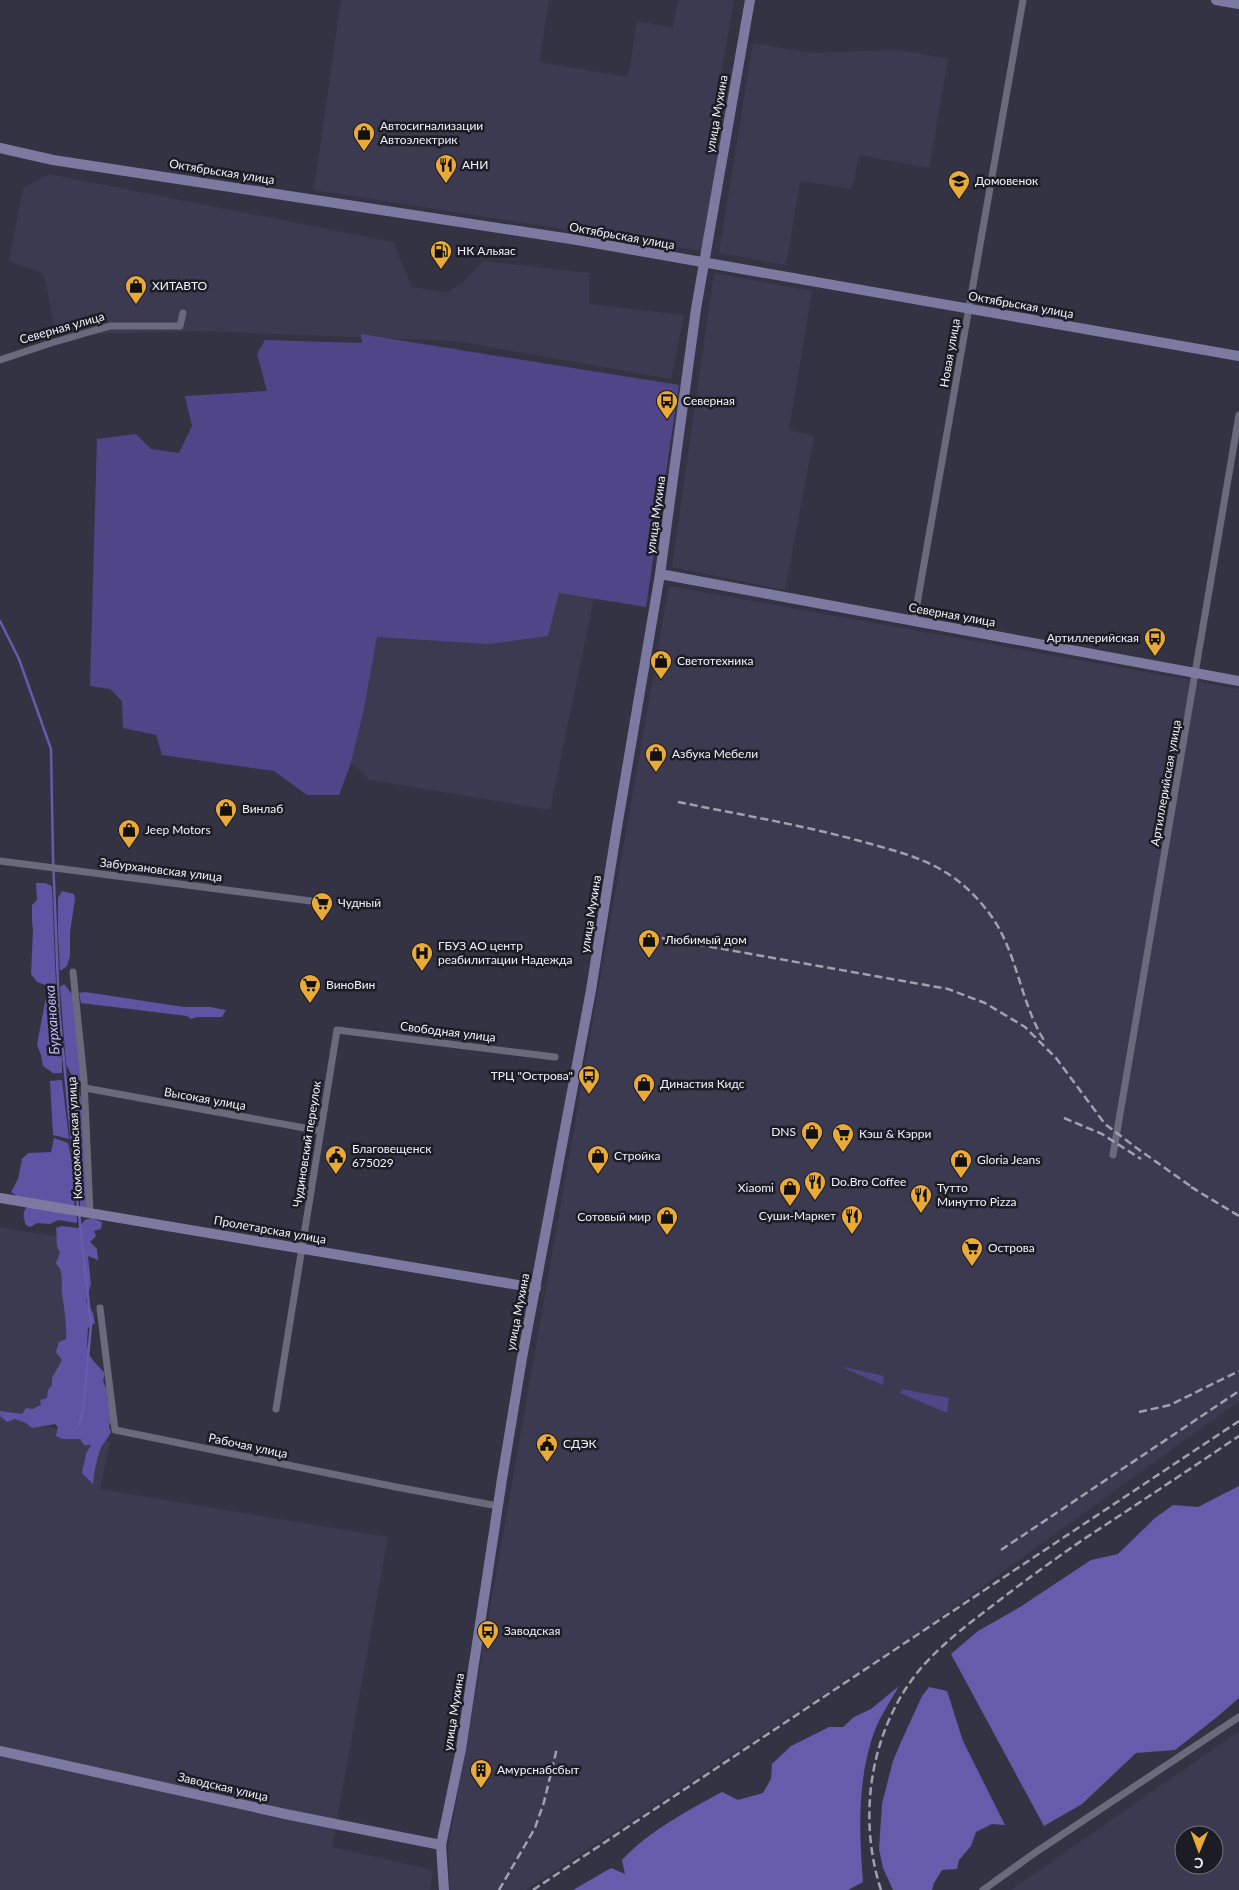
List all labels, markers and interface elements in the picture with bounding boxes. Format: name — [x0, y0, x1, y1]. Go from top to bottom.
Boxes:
street label: улица Мухина — [702, 74, 731, 154]
place label: Автосигнализации Автоэлектрик — [380, 118, 483, 147]
shop icon: Автосигнализации Автоэлектрик — [352, 121, 376, 152]
restaurant icon: АНИ — [434, 153, 458, 184]
street label: Октябрьская улица — [168, 156, 276, 187]
place label: АНИ — [462, 157, 488, 172]
school or university icon: Домовенок — [947, 169, 971, 200]
place label: Домовенок — [975, 173, 1039, 188]
street label: Октябрьская улица — [568, 219, 676, 252]
fuel station icon: НК Альяас — [429, 239, 453, 270]
place label: НК Альяас — [457, 243, 516, 258]
shop icon: ХИТАВТО — [124, 274, 148, 305]
place label: ХИТАВТО — [152, 278, 208, 293]
street label: Октябрьская улица — [967, 288, 1075, 321]
street label: Северная улица — [18, 308, 106, 347]
street label: Новая улица — [936, 317, 963, 388]
bus stop icon: Северная — [655, 389, 679, 420]
place label: Северная — [683, 393, 735, 408]
street label: улица Мухина — [643, 475, 668, 555]
street label: Северная улица — [908, 600, 997, 630]
bus stop icon: Артиллерийская — [1143, 626, 1167, 657]
place label: Артиллерийская — [1047, 630, 1139, 645]
shop icon: Светотехника — [649, 649, 673, 680]
place label: Светотехника — [677, 653, 753, 668]
street label: Артиллерийская улица — [1147, 718, 1184, 847]
shop icon: Азбука Мебели — [644, 742, 668, 773]
place label: Азбука Мебели — [672, 746, 758, 761]
shop icon: Винлаб — [214, 797, 238, 828]
place label: Винлаб — [242, 801, 283, 816]
shop icon: Jeep Motors — [117, 818, 141, 849]
place label: Jeep Motors — [145, 822, 211, 837]
street label: Забурхановская улица — [99, 855, 223, 884]
street label: улица Мухина — [577, 874, 604, 954]
supermarket icon: Чудный — [310, 891, 334, 922]
place label: Чудный — [338, 895, 381, 910]
shop icon: Любимый дом — [637, 928, 661, 959]
place label: Любимый дом — [664, 932, 747, 947]
place label: ГБУЗ АО центр реабилитации Надежда — [438, 938, 572, 967]
hospital icon: ГБУЗ АО центр реабилитации Надежда — [410, 941, 434, 972]
supermarket icon: ВиноВин — [298, 973, 322, 1004]
place label: ВиноВин — [326, 977, 375, 992]
water label: Бурхановка — [41, 985, 62, 1056]
street label: Свободная улица — [399, 1018, 497, 1045]
bus stop icon: ТРЦ "Острова" — [577, 1064, 601, 1095]
place label: ТРЦ "Острова" — [491, 1068, 573, 1083]
shop icon: Династия Кидс — [632, 1072, 656, 1103]
street label: Комсомольская улица — [64, 1076, 85, 1200]
place label: Династия Кидс — [660, 1076, 745, 1091]
street label: Чудиновский переулок — [289, 1079, 324, 1208]
street label: Высокая улица — [163, 1084, 247, 1113]
shop icon: DNS — [800, 1120, 824, 1151]
supermarket icon: Кэш & Кэрри — [831, 1122, 855, 1153]
place label: DNS — [771, 1124, 796, 1139]
place label: Кэш & Кэрри — [859, 1126, 932, 1141]
place label: Благовещенск 675029 — [352, 1141, 432, 1170]
public building icon: Благовещенск 675029 — [324, 1144, 348, 1175]
shop icon: Стройка — [586, 1144, 610, 1175]
place label: Стройка — [614, 1148, 660, 1163]
shop icon: Gloria Jeans — [949, 1148, 973, 1179]
place label: Gloria Jeans — [977, 1152, 1040, 1167]
restaurant icon: Do.Bro Coffee — [803, 1170, 827, 1201]
place label: Do.Bro Coffee — [831, 1174, 906, 1189]
shop icon: Xiaomi — [778, 1176, 802, 1207]
place label: Xiaomi — [738, 1180, 774, 1195]
place label: Тутто Минутто Pizza — [937, 1180, 1017, 1209]
restaurant icon: Тутто Минутто Pizza — [909, 1183, 933, 1214]
restaurant icon: Суши-Маркет — [840, 1204, 864, 1235]
shop icon: Сотовый мир — [655, 1205, 679, 1236]
place label: Суши-Маркет — [759, 1208, 836, 1223]
place label: Сотовый мир — [577, 1209, 651, 1224]
street label: Пролетарская улица — [213, 1212, 327, 1247]
supermarket icon: Острова — [960, 1236, 984, 1267]
place label: Острова — [988, 1240, 1035, 1255]
street label: улица Мухина — [503, 1272, 532, 1352]
street label: Рабочая улица — [207, 1430, 289, 1461]
public building icon: СДЭК — [535, 1432, 559, 1463]
place label: СДЭК — [563, 1436, 597, 1451]
bus stop icon: Заводская — [476, 1619, 500, 1650]
place label: Заводская — [504, 1623, 561, 1638]
street label: улица Мухина — [440, 1672, 467, 1752]
building icon: Амурснабсбыт — [469, 1758, 493, 1789]
place label: Амурснабсбыт — [497, 1762, 579, 1777]
street label: Заводская улица — [176, 1769, 270, 1804]
north arrow — [1174, 1825, 1224, 1875]
text: С — [1193, 1855, 1204, 1872]

